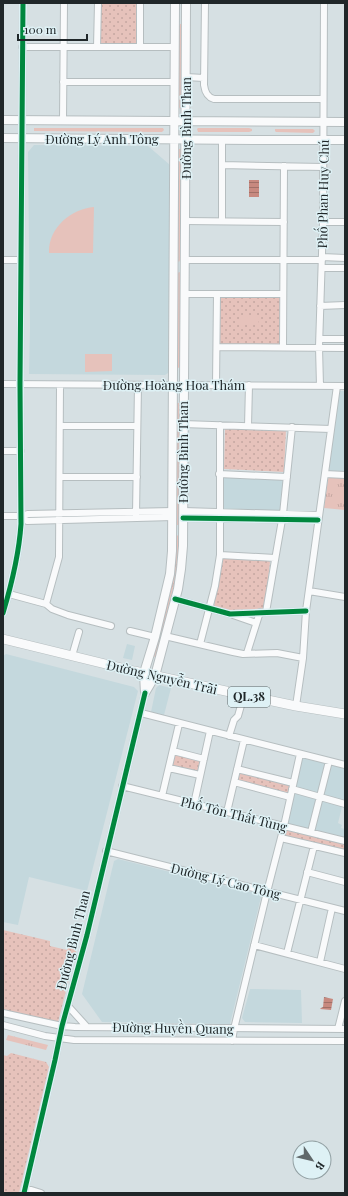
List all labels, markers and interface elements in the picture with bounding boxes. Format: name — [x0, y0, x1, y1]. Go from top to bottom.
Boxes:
scale bar — [18, 16, 87, 42]
text: 100 m — [24, 21, 57, 37]
street label: Đường Bình Than — [177, 77, 194, 179]
street label: Đường Lý Anh Tông — [45, 130, 159, 147]
street label: Phố Phan Huy Chú — [312, 139, 332, 249]
street label: Đường Hoàng Hoa Thám — [103, 376, 246, 393]
street label: Đường Bình Than — [174, 401, 191, 503]
street label: Đường Nguyễn Trãi — [105, 656, 219, 698]
road number: QL.38 — [228, 687, 270, 707]
street label: Phố Tôn Thất Tùng — [179, 791, 289, 835]
street label: Đường Lý Cao Tông — [169, 859, 283, 902]
street label: Đường Bình Than — [52, 888, 93, 991]
street label: Đường Huyền Quang — [112, 1017, 234, 1037]
north arrow — [292, 1140, 332, 1180]
text: B — [312, 1159, 329, 1174]

